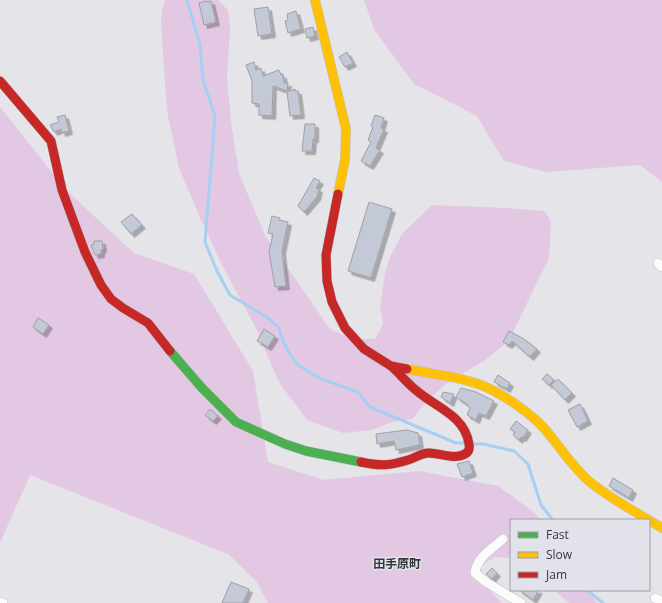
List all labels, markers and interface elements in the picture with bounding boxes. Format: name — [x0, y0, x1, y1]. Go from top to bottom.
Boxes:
legend — [510, 519, 650, 591]
text: Fast — [546, 526, 569, 543]
text: Slow — [546, 546, 573, 563]
district label: 田手原町 — [373, 555, 421, 572]
text: Jam — [545, 566, 567, 583]

